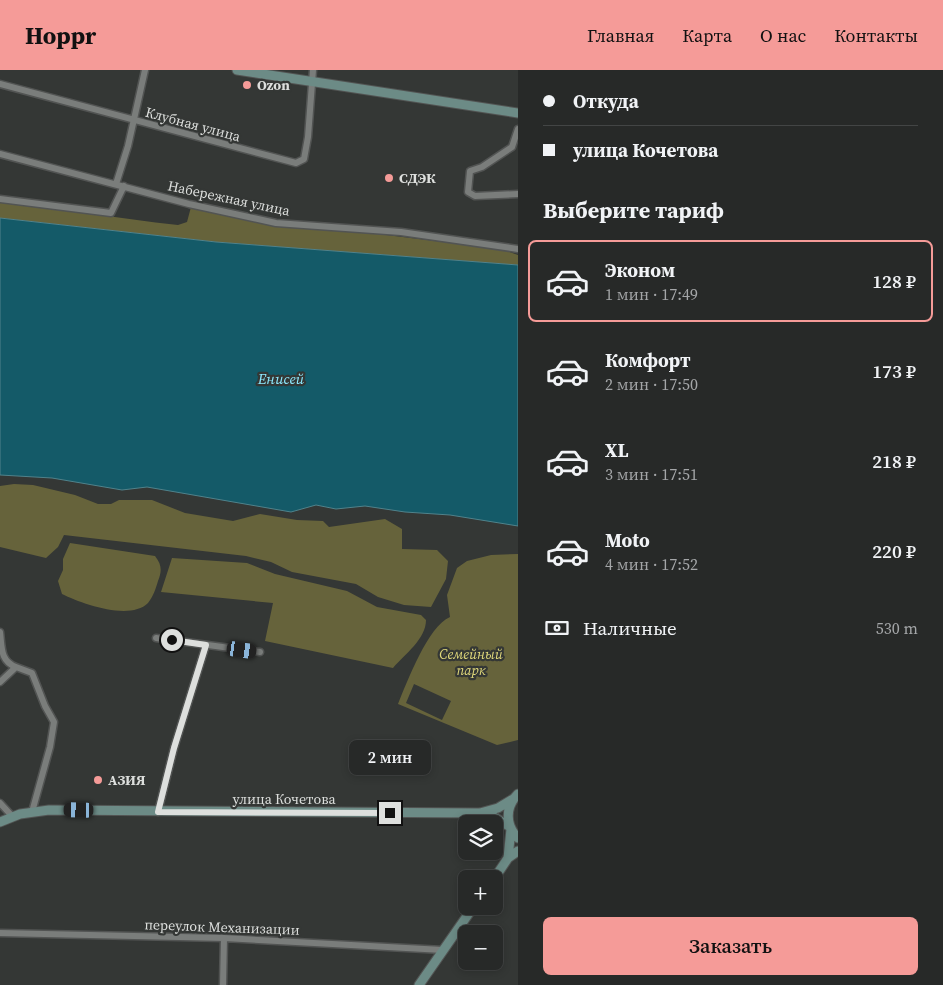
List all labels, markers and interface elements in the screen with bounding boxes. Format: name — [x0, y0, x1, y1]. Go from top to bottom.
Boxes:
text: Hoppr — [25, 19, 96, 52]
text: Главная — [587, 23, 654, 48]
text: Карта — [682, 23, 732, 48]
text: О нас — [760, 23, 806, 48]
text: Контакты — [834, 23, 918, 48]
place label: Ozon — [257, 75, 290, 95]
marker: Ozon — [241, 79, 253, 91]
text: Откуда — [573, 88, 639, 114]
street label: Клубная улица — [143, 102, 244, 147]
text: улица Кочетова — [573, 137, 718, 163]
place label: СДЭК — [399, 168, 436, 188]
marker: СДЭК — [383, 172, 395, 184]
street label: Набережная улица — [166, 175, 293, 221]
text: Выберите тариф — [543, 195, 724, 225]
text: Эконом — [605, 257, 675, 283]
icon: car — [545, 259, 590, 304]
text: 128 ₽ — [872, 268, 916, 294]
text: 1 мин · 17:49 — [605, 283, 698, 305]
text: Комфорт — [605, 347, 691, 373]
icon: car — [545, 349, 590, 394]
text: 173 ₽ — [872, 358, 916, 384]
water label: Енисей — [257, 368, 305, 389]
text: 2 мин · 17:50 — [605, 373, 698, 395]
text: XL — [605, 437, 628, 463]
icon: car — [545, 439, 590, 484]
text: 218 ₽ — [872, 448, 916, 474]
text: 3 мин · 17:51 — [605, 463, 698, 485]
text: Moto — [605, 527, 650, 553]
icon: car — [545, 529, 590, 574]
text: 220 ₽ — [872, 538, 916, 564]
text: 4 мин · 17:52 — [605, 553, 698, 575]
icon: cash — [543, 614, 571, 642]
text: Наличные — [583, 615, 677, 641]
text: 530 m — [876, 617, 918, 639]
route start — [161, 629, 183, 651]
car — [226, 640, 257, 660]
park label: Семейный парк — [439, 644, 503, 680]
callout: 2 мин — [349, 740, 431, 776]
text: 2 мин — [368, 746, 412, 768]
place label: АЗИЯ — [108, 770, 146, 790]
marker: АЗИЯ — [92, 774, 104, 786]
street label: улица Кочетова — [232, 789, 336, 809]
car — [63, 802, 94, 818]
route end — [379, 802, 401, 824]
map controls — [458, 815, 503, 970]
button: layers — [458, 815, 503, 860]
button: + — [458, 870, 503, 915]
street label: переулок Механизации — [144, 914, 300, 940]
button: Заказать — [543, 917, 918, 975]
button: − — [458, 925, 503, 970]

